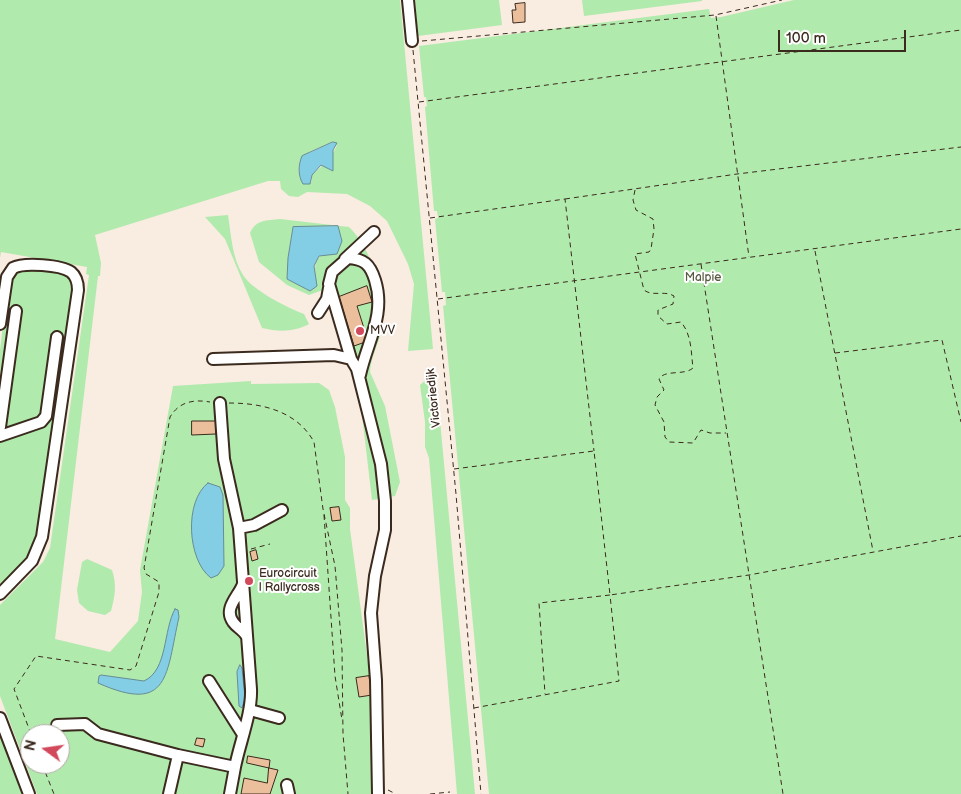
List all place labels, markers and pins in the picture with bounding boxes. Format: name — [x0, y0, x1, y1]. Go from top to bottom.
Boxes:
place label: MVV — [370, 324, 395, 338]
marker: MVV — [354, 325, 366, 337]
place label: Eurocircuit | Rallycross — [259, 567, 320, 595]
marker: Eurocircuit | Rallycross — [243, 575, 255, 587]

